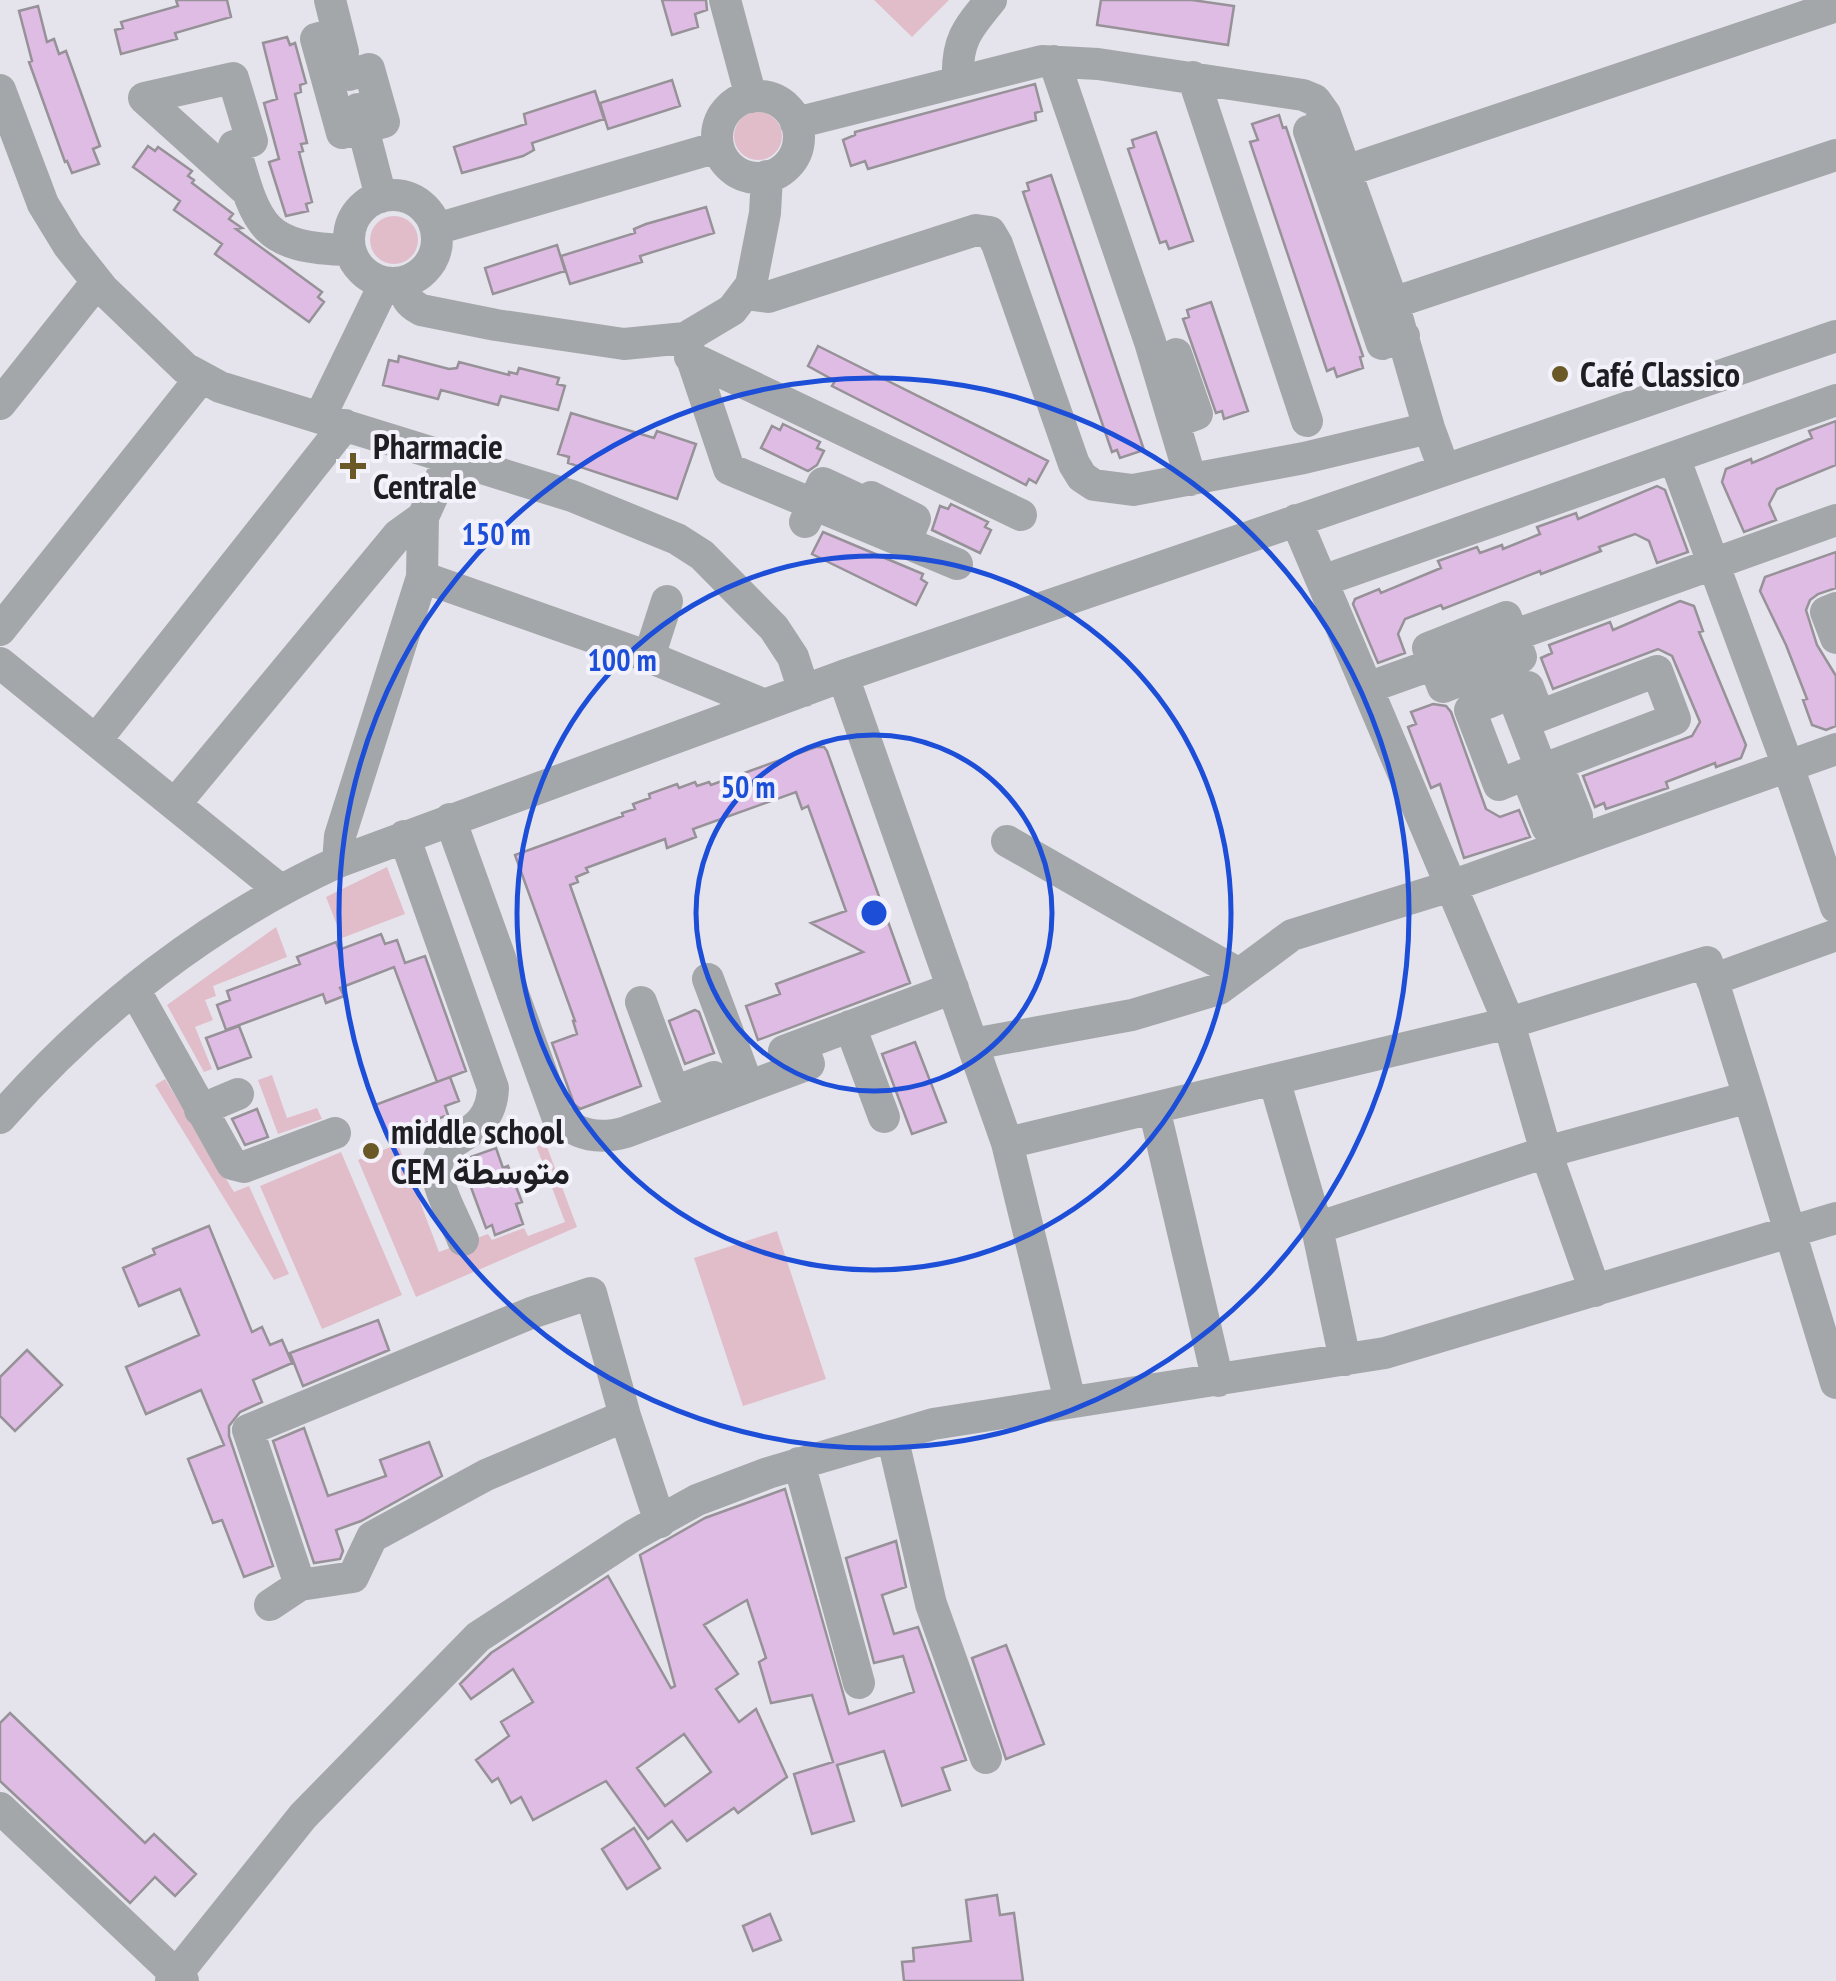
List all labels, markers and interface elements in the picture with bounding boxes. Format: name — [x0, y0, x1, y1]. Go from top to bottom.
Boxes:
place label: Café Classico — [1580, 351, 1740, 397]
marker: Café Classico — [1549, 363, 1571, 385]
place label: Pharmacie Centrale — [373, 423, 503, 509]
marker: Pharmacie Centrale — [342, 455, 364, 477]
text: 150 m — [461, 514, 531, 553]
text: 100 m — [587, 640, 657, 679]
text: 50 m — [721, 767, 775, 806]
centre of rings — [856, 895, 892, 931]
place label: middle school CEM متوسطة — [391, 1108, 570, 1194]
marker: middle school CEM متوسطة — [360, 1140, 382, 1162]

